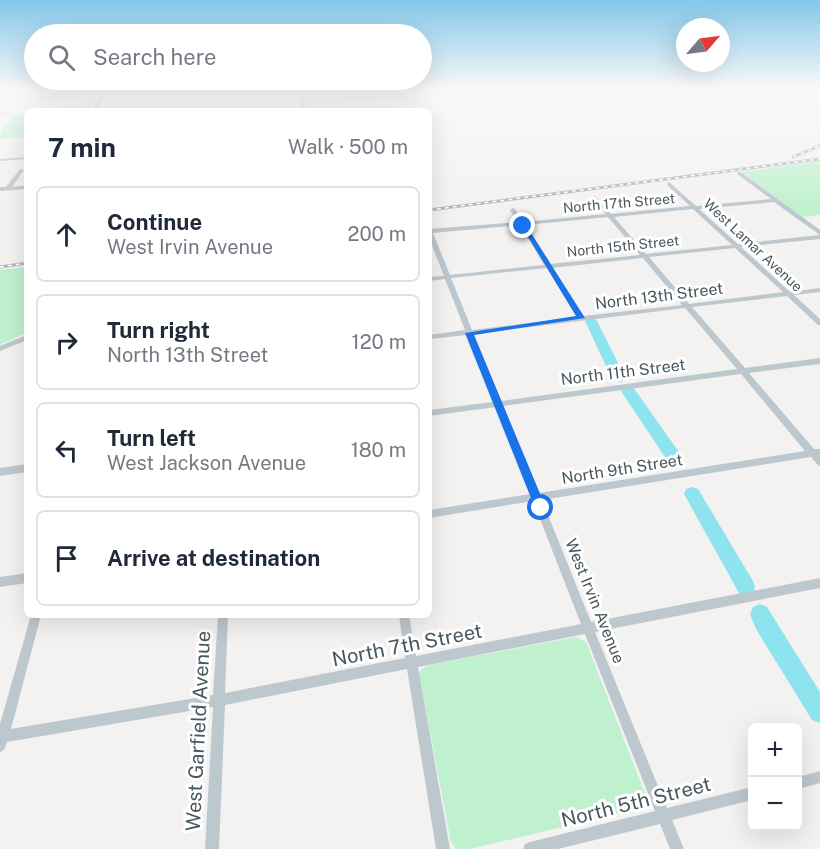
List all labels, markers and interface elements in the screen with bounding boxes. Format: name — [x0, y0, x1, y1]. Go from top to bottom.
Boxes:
north arrow — [676, 18, 730, 72]
search box — [24, 24, 432, 90]
icon: search — [45, 41, 78, 74]
text: Search here — [93, 44, 217, 70]
text: 7 min — [48, 132, 116, 163]
text: Walk · 500 m — [288, 135, 408, 159]
street label: North 17th Street — [562, 190, 676, 216]
street label: West Lamar Avenue — [700, 195, 806, 295]
text: Continue — [107, 209, 202, 235]
route end — [509, 212, 535, 238]
icon: ahead — [50, 218, 83, 251]
text: 200 m — [348, 222, 406, 246]
street label: North 15th Street — [566, 232, 680, 260]
text: West Irvin Avenue — [107, 235, 273, 259]
street label: North 13th Street — [594, 279, 724, 313]
text: Turn right — [107, 317, 210, 343]
icon: right — [50, 326, 83, 359]
text: 120 m — [352, 330, 406, 354]
text: North 13th Street — [107, 343, 268, 367]
street label: North 11th Street — [560, 355, 686, 389]
text: Turn left — [107, 425, 196, 451]
icon: left — [50, 434, 83, 467]
text: 180 m — [351, 438, 406, 462]
street label: North 9th Street — [560, 450, 684, 488]
text: West Jackson Avenue — [107, 451, 306, 475]
route start — [527, 494, 553, 520]
street label: West Irvin Avenue — [561, 536, 629, 666]
icon: arrive — [50, 542, 83, 575]
text: Arrive at destination — [107, 545, 320, 571]
street label: North 7th Street — [330, 619, 484, 671]
street label: West Garfield Avenue — [181, 630, 215, 832]
map controls — [748, 723, 802, 831]
button: + — [748, 723, 802, 777]
street label: North 5th Street — [559, 772, 713, 832]
button: − — [748, 777, 802, 831]

